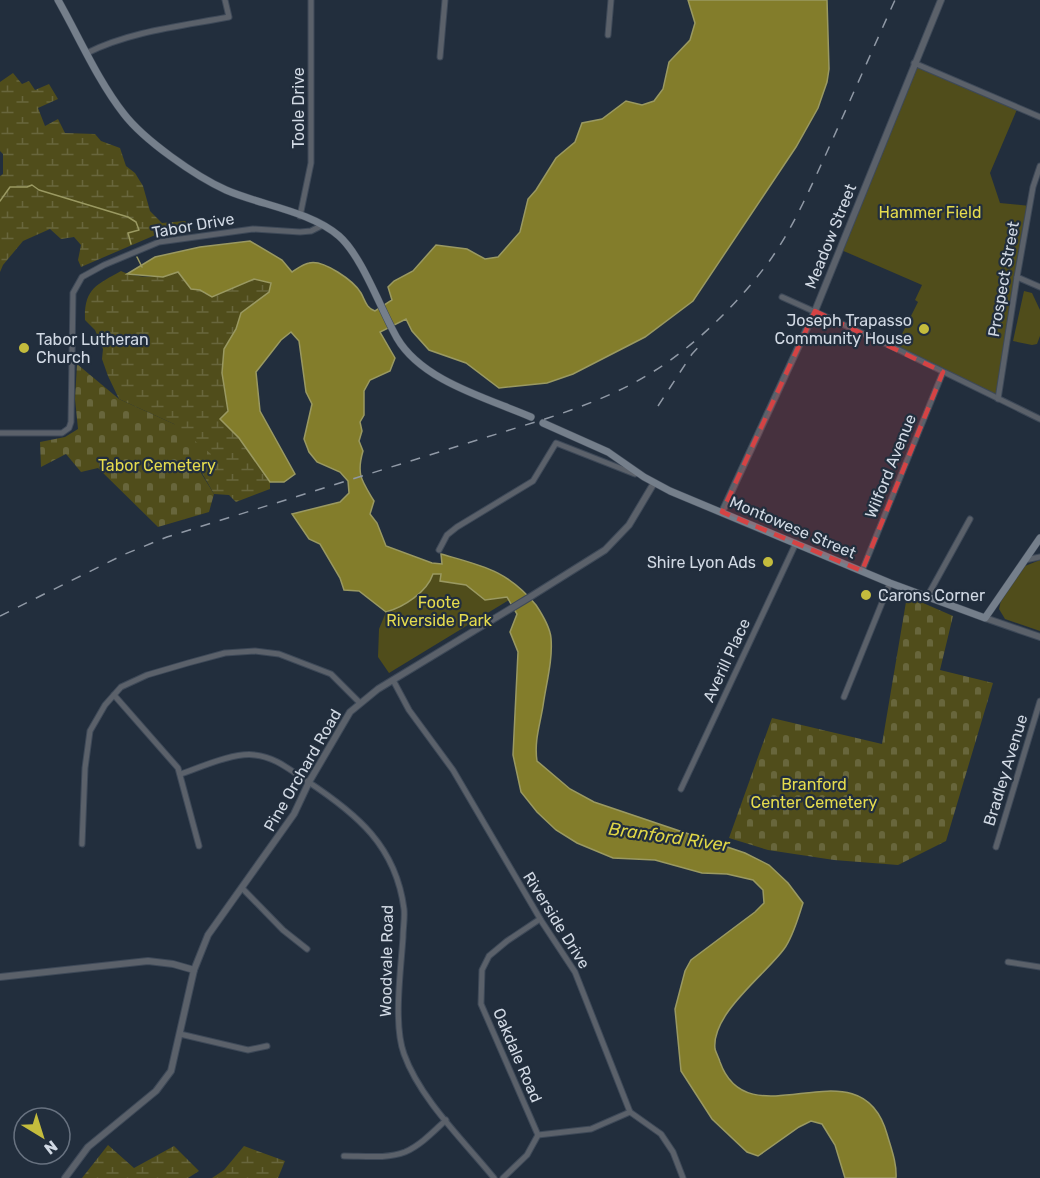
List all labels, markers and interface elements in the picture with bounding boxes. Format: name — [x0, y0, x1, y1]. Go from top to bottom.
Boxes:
street label: Toole Drive — [289, 67, 308, 149]
street label: Meadow Street — [801, 181, 860, 292]
park label: Hammer Field — [879, 203, 981, 222]
street label: Tabor Drive — [150, 209, 236, 242]
street label: Prospect Street — [984, 220, 1023, 339]
place label: Joseph Trapasso Community House — [775, 311, 912, 348]
marker: Joseph Trapasso Community House — [917, 322, 931, 336]
place label: Tabor Lutheran Church — [36, 330, 149, 367]
marker: Tabor Lutheran Church — [17, 341, 31, 355]
street label: Wilford Avenue — [861, 411, 920, 521]
park label: Tabor Cemetery — [98, 456, 216, 475]
street label: Montowese Street — [727, 492, 859, 563]
place label: Shire Lyon Ads — [647, 553, 756, 572]
marker: Shire Lyon Ads — [761, 555, 775, 569]
place label: Carons Corner — [878, 586, 985, 605]
marker: Carons Corner — [859, 588, 873, 602]
park label: Foote Riverside Park — [386, 593, 493, 630]
street label: Averill Place — [699, 615, 754, 705]
street label: Pine Orchard Road — [260, 706, 345, 835]
street label: Bradley Avenue — [980, 712, 1031, 828]
park label: Branford Center Cemetery — [751, 775, 878, 812]
water label: Branford River — [607, 818, 732, 857]
street label: Riverside Drive — [519, 868, 594, 972]
street label: Woodvale Road — [376, 905, 397, 1017]
street label: Oakdale Road — [489, 1005, 546, 1105]
north arrow — [12, 1106, 72, 1166]
text: N — [41, 1136, 61, 1158]

